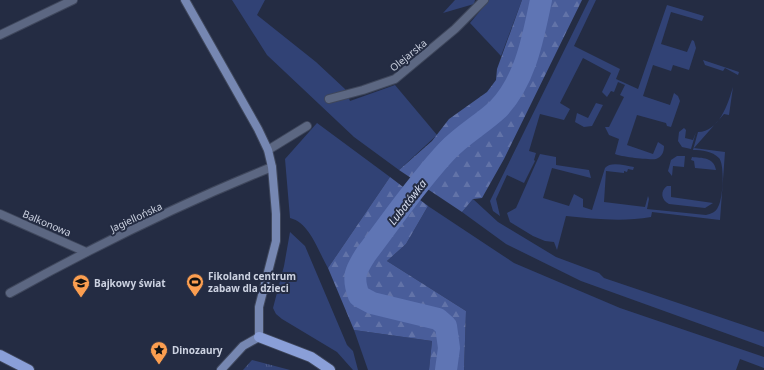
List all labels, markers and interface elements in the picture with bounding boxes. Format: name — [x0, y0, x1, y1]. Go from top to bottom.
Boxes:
street label: Olejarska — [386, 36, 430, 74]
water label: Lubatówka — [385, 176, 430, 228]
street label: Jagiellońska — [107, 199, 164, 236]
street label: Balkonowa — [21, 206, 73, 240]
place label: Fikoland centrum zabaw dla dzieci — [208, 269, 296, 295]
sports icon: Fikoland centrum zabaw dla dzieci — [185, 272, 205, 297]
school or university icon: Bajkowy świat — [71, 273, 91, 298]
place label: Bajkowy świat — [94, 276, 166, 290]
place icon: Dinozaury — [149, 340, 169, 365]
place label: Dinozaury — [172, 343, 223, 357]

